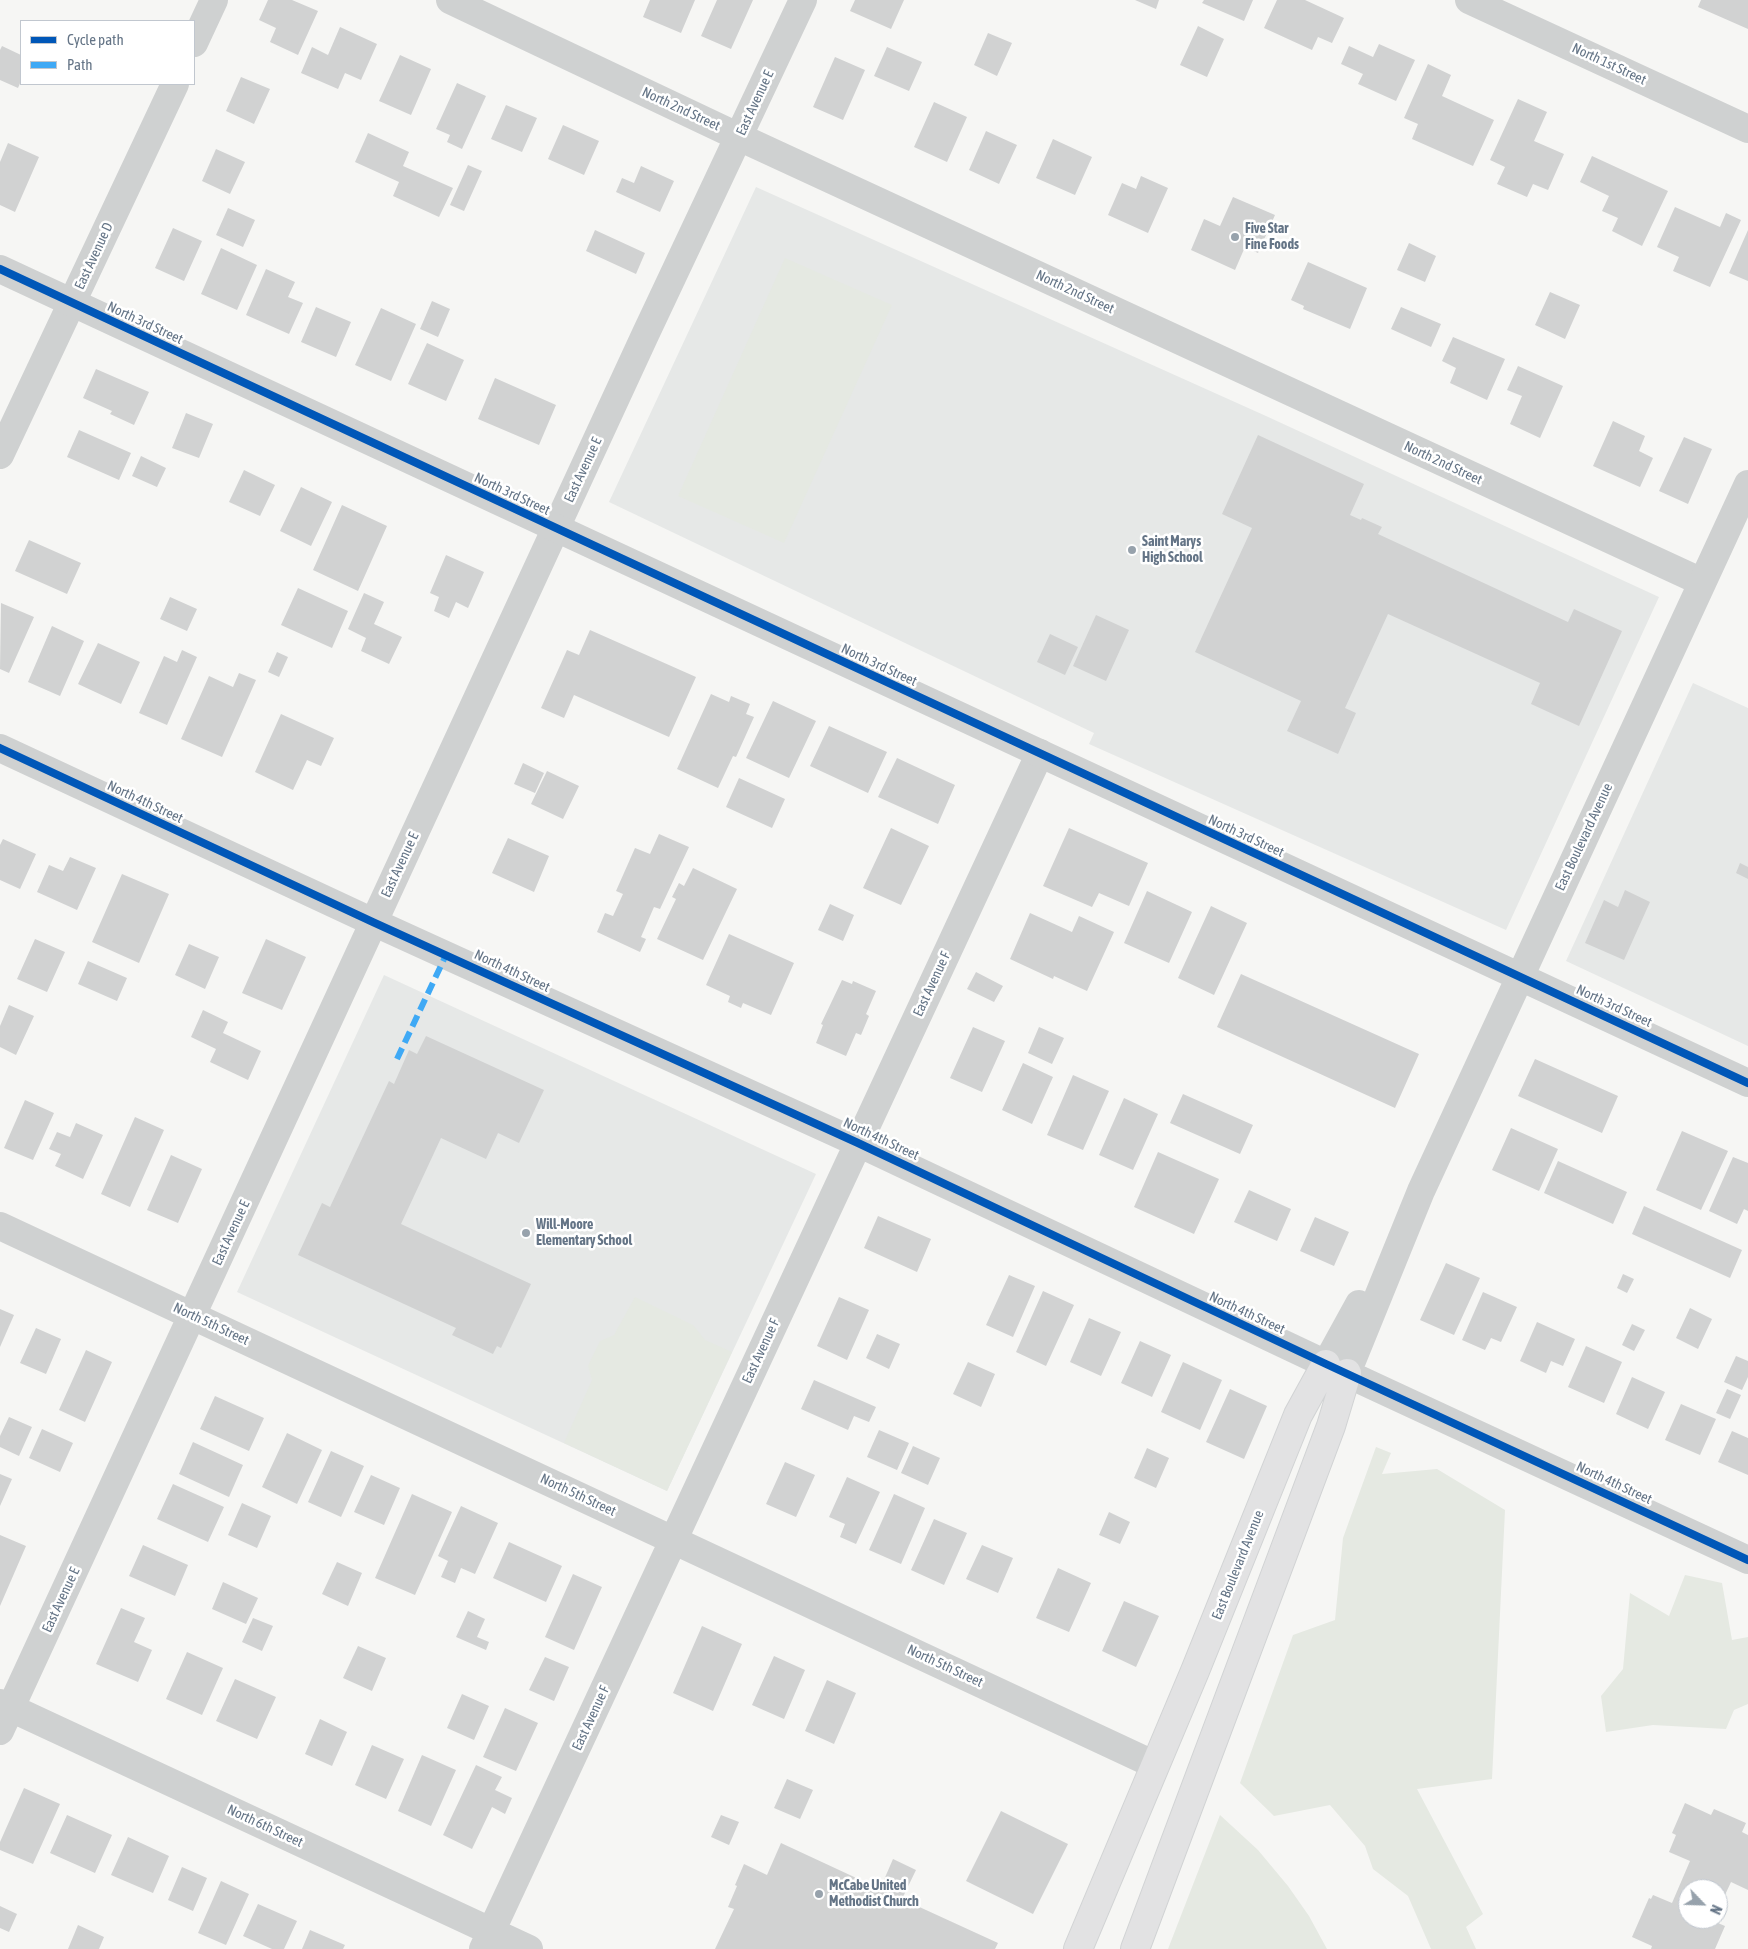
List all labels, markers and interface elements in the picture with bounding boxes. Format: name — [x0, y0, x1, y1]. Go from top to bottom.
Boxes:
legend — [20, 20, 195, 85]
text: Cycle path — [67, 31, 124, 48]
street label: North 1st Street — [1569, 40, 1649, 88]
text: Path — [67, 56, 93, 73]
street label: East Avenue E — [733, 68, 777, 138]
street label: North 2nd Street — [639, 84, 723, 134]
street label: East Avenue D — [71, 220, 117, 292]
place label: Five Star Fine Foods — [1245, 221, 1299, 253]
marker: Five Star Fine Foods — [1229, 231, 1241, 243]
street label: North 2nd Street — [1033, 267, 1117, 317]
street label: North 3rd Street — [104, 298, 186, 348]
street label: East Avenue E — [561, 435, 605, 505]
street label: North 2nd Street — [1401, 438, 1485, 488]
street label: North 3rd Street — [471, 469, 553, 519]
place label: Saint Marys High School — [1142, 534, 1203, 566]
marker: Saint Marys High School — [1126, 544, 1138, 556]
street label: North 3rd Street — [838, 640, 920, 690]
street label: North 4th Street — [104, 777, 186, 827]
street label: East Boulevard Avenue — [1552, 781, 1616, 893]
street label: North 3rd Street — [1205, 811, 1287, 861]
street label: East Avenue E — [378, 830, 422, 900]
street label: North 4th Street — [471, 946, 553, 996]
street label: East Avenue F — [910, 949, 954, 1019]
street label: North 3rd Street — [1573, 981, 1655, 1031]
street label: North 4th Street — [840, 1114, 922, 1164]
street label: East Avenue E — [209, 1198, 253, 1268]
place label: Will-Moore Elementary School — [536, 1217, 632, 1250]
marker: Will-Moore Elementary School — [520, 1227, 532, 1239]
street label: North 4th Street — [1206, 1288, 1288, 1338]
street label: North 5th Street — [170, 1299, 252, 1349]
street label: East Avenue F — [739, 1316, 783, 1386]
street label: North 4th Street — [1573, 1458, 1655, 1508]
street label: North 5th Street — [537, 1470, 619, 1520]
street label: East Boulevard Avenue — [1208, 1508, 1268, 1622]
street label: East Avenue E — [39, 1565, 83, 1635]
street label: North 5th Street — [904, 1641, 986, 1691]
street label: East Avenue F — [569, 1683, 613, 1753]
street label: North 6th Street — [224, 1801, 306, 1851]
place label: McCabe United Methodist Church — [829, 1878, 919, 1910]
north arrow — [1678, 1879, 1728, 1929]
marker: McCabe United Methodist Church — [813, 1888, 825, 1900]
text: N — [1707, 1903, 1725, 1917]

